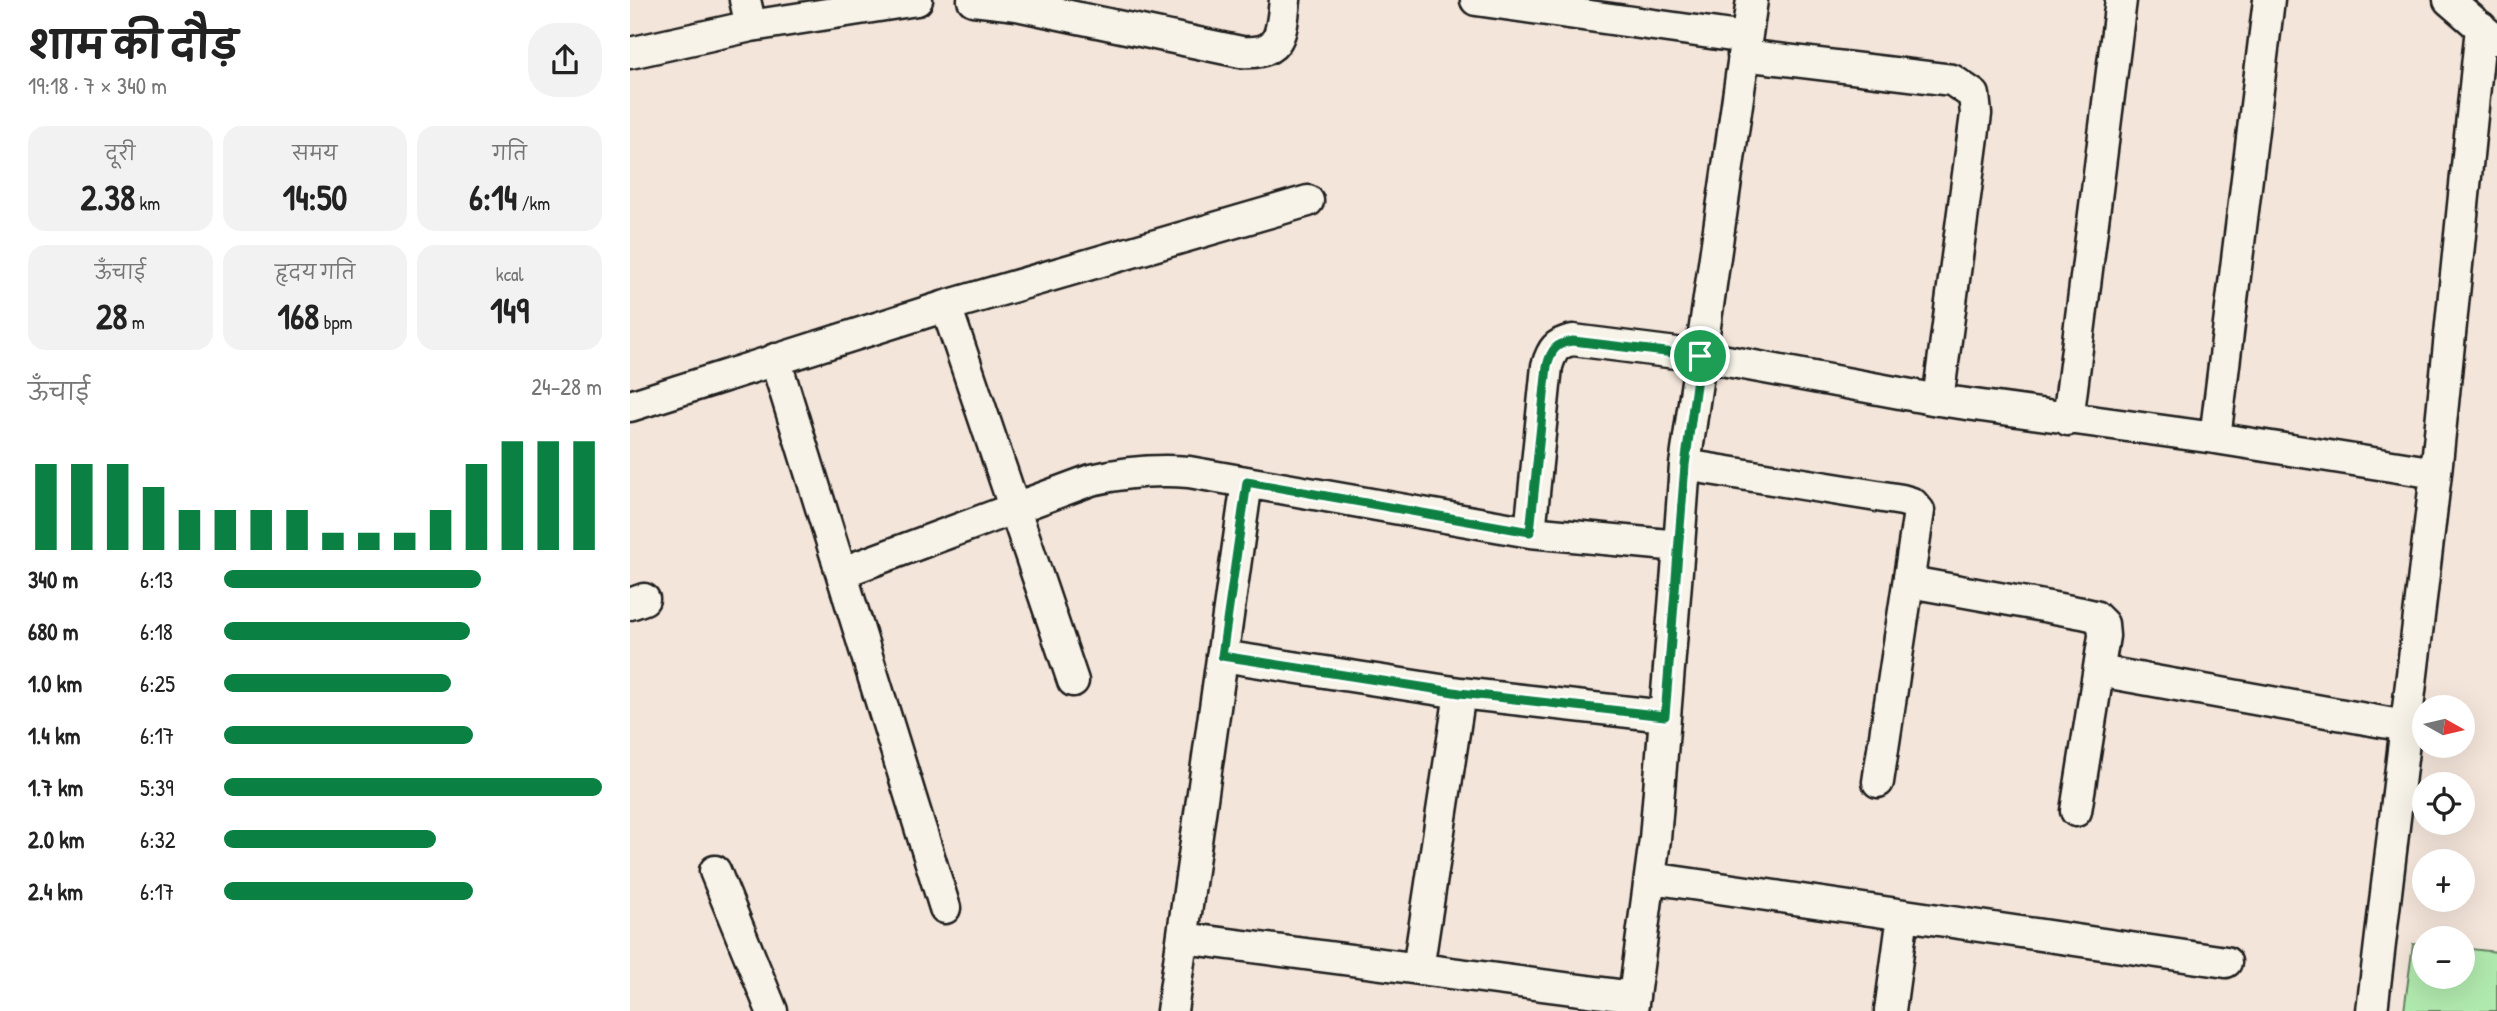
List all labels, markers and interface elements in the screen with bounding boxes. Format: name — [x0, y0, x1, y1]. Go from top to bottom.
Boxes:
text: शाम की दौड़ — [28, 18, 238, 70]
button: share — [528, 23, 602, 97]
text: 19:18 · 7 × 340 m — [28, 70, 167, 101]
text: दूरी — [105, 140, 135, 166]
text: समय — [292, 140, 338, 166]
text: गति — [492, 140, 527, 166]
text: 2.38 — [80, 174, 135, 221]
text: 14:50 — [283, 174, 347, 221]
text: 6:14 — [469, 174, 517, 221]
text: km — [135, 190, 160, 216]
text: /km — [517, 190, 550, 216]
text: ऊँचाई — [95, 259, 146, 285]
text: हृदय गति — [275, 259, 355, 285]
text: kcal — [496, 261, 524, 287]
text: 149 — [490, 287, 529, 334]
text: 28 — [96, 293, 127, 340]
text: 168 — [277, 293, 319, 340]
text: m — [127, 309, 145, 335]
text: bpm — [319, 309, 353, 335]
pin — [1670, 326, 1730, 386]
icon: arrive — [1681, 337, 1719, 375]
text: 24–28 m — [531, 371, 602, 402]
text: ऊँचाई — [28, 376, 90, 407]
text: 340 m — [28, 564, 78, 595]
text: 6:13 — [140, 564, 173, 595]
text: 680 m — [28, 616, 78, 647]
text: 6:18 — [140, 616, 173, 647]
text: 1.0 km — [28, 668, 82, 699]
text: 6:25 — [140, 668, 175, 699]
north arrow — [2412, 695, 2474, 758]
map controls — [2412, 695, 2475, 989]
text: 1.4 km — [28, 720, 80, 751]
text: 6:17 — [140, 720, 174, 751]
text: 1.7 km — [28, 772, 83, 803]
text: 5:39 — [140, 772, 174, 803]
button: locate — [2412, 772, 2475, 835]
text: 2.0 km — [28, 824, 84, 855]
text: 6:32 — [140, 824, 176, 855]
button: + — [2412, 849, 2475, 912]
text: 2.4 km — [28, 876, 83, 907]
text: 6:17 — [140, 876, 174, 907]
button: − — [2412, 926, 2475, 989]

